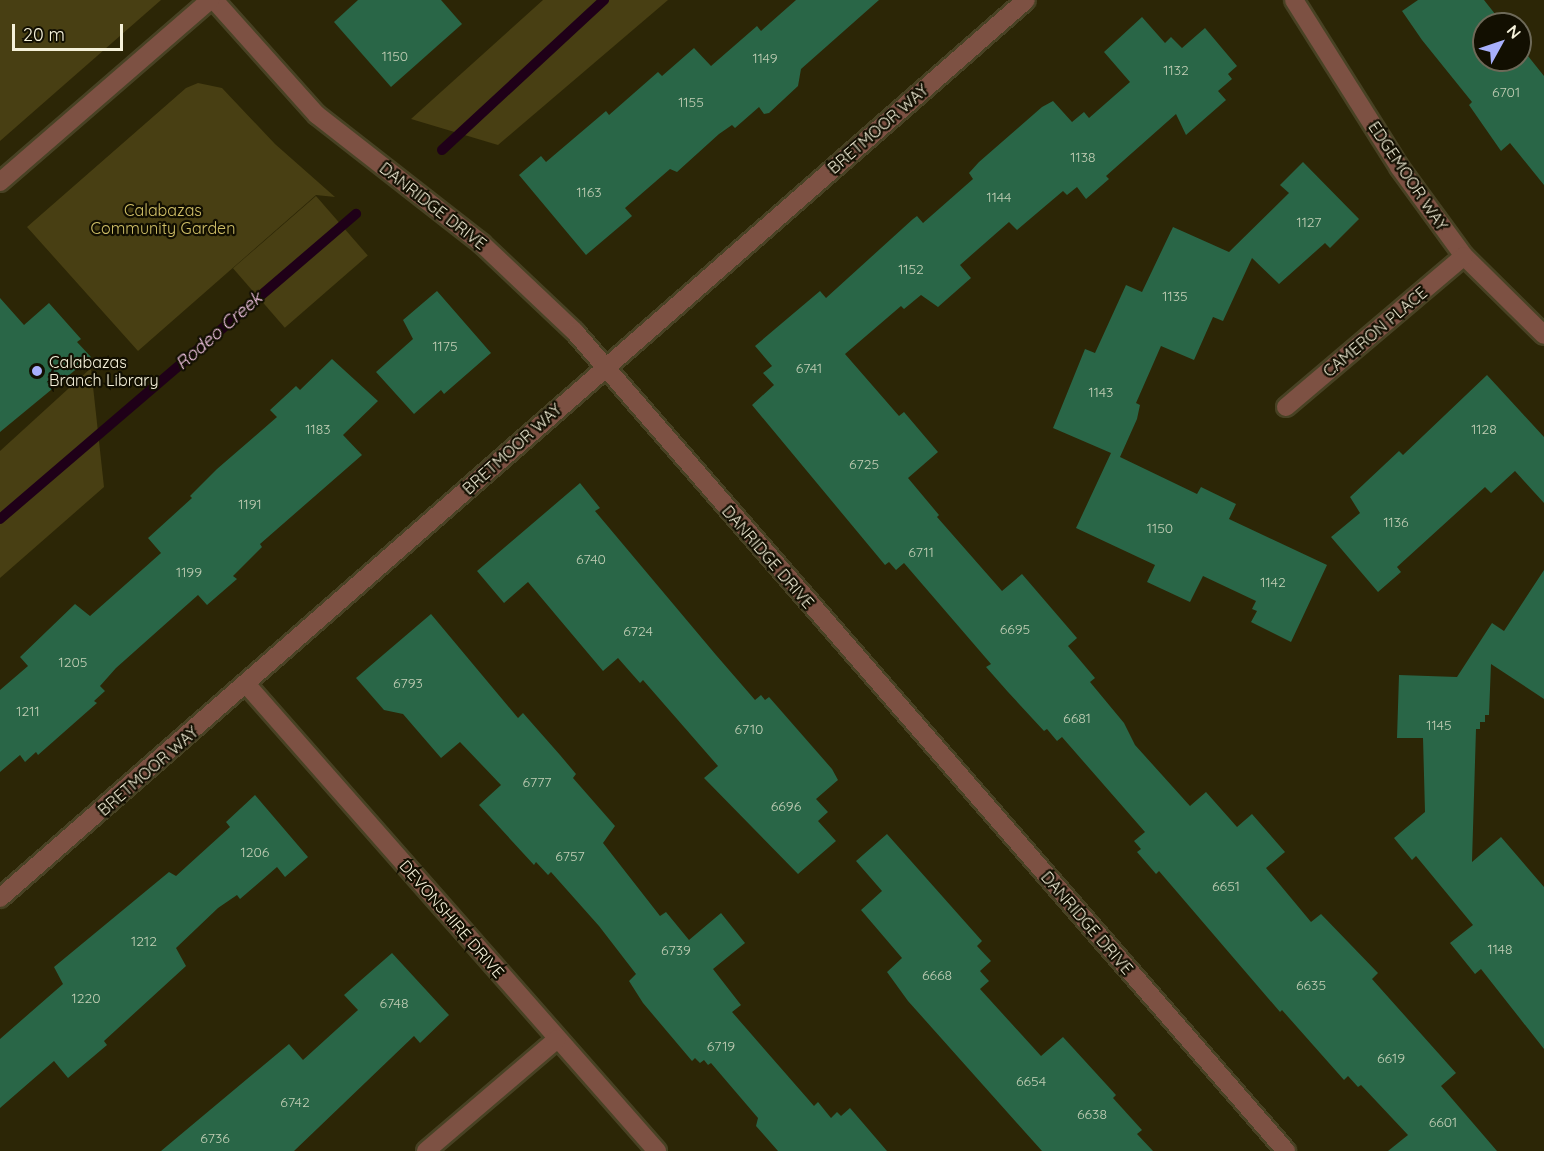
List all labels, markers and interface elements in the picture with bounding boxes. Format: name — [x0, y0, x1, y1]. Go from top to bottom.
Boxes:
scale bar — [15, 12, 126, 50]
north arrow — [1472, 12, 1532, 72]
text: N — [1503, 21, 1526, 43]
text: 20 m — [23, 23, 65, 46]
house number: 1150 — [382, 48, 408, 64]
house number: 1149 — [752, 50, 778, 66]
house number: 1132 — [1163, 62, 1189, 78]
street label: BRETMOOR WAY — [824, 80, 932, 178]
house number: 6701 — [1492, 84, 1520, 100]
house number: 1155 — [678, 94, 704, 110]
street label: EDGEMOOR WAY — [1364, 118, 1452, 234]
house number: 1138 — [1070, 149, 1096, 165]
street label: DANRIDGE DRIVE — [376, 158, 490, 254]
house number: 1163 — [576, 184, 602, 200]
house number: 1144 — [987, 189, 1011, 205]
park label: Calabazas Community Garden — [91, 200, 235, 238]
house number: 1127 — [1296, 214, 1322, 230]
house number: 1152 — [898, 261, 924, 277]
street label: CAMERON PLACE — [1319, 283, 1431, 381]
water label: Rodeo Creek — [171, 287, 267, 375]
house number: 1135 — [1162, 288, 1188, 304]
house number: 1175 — [432, 338, 458, 354]
place label: Calabazas Branch Library — [49, 352, 159, 390]
house number: 6741 — [796, 360, 822, 376]
marker: Calabazas Branch Library — [30, 364, 44, 378]
house number: 1143 — [1089, 384, 1113, 400]
street label: BRETMOOR WAY — [459, 400, 565, 498]
house number: 1183 — [305, 421, 331, 437]
house number: 1128 — [1471, 421, 1497, 437]
house number: 6725 — [849, 456, 879, 472]
house number: 1191 — [238, 496, 262, 512]
street label: DANRIDGE DRIVE — [718, 502, 818, 612]
house number: 1136 — [1383, 514, 1409, 530]
house number: 1150 — [1147, 520, 1173, 536]
house number: 6711 — [908, 544, 934, 560]
house number: 6740 — [576, 551, 606, 567]
house number: 1199 — [176, 564, 202, 580]
house number: 1142 — [1260, 574, 1286, 590]
house number: 6695 — [1000, 621, 1030, 637]
house number: 6724 — [623, 623, 653, 639]
house number: 1205 — [59, 654, 87, 670]
house number: 6793 — [393, 675, 423, 691]
house number: 1211 — [16, 703, 40, 719]
house number: 6681 — [1063, 710, 1091, 726]
house number: 1145 — [1426, 717, 1452, 733]
house number: 6710 — [735, 721, 763, 737]
street label: BRETMOOR WAY — [94, 722, 202, 820]
house number: 6777 — [522, 774, 552, 790]
house number: 6696 — [771, 798, 801, 814]
house number: 1206 — [241, 844, 269, 860]
house number: 6757 — [555, 848, 585, 864]
street label: DEVONSHIRE DRIVE — [396, 856, 508, 982]
street label: DANRIDGE DRIVE — [1037, 868, 1137, 978]
house number: 6651 — [1212, 878, 1240, 894]
house number: 1212 — [131, 933, 157, 949]
house number: 1148 — [1487, 941, 1513, 957]
house number: 6739 — [661, 942, 691, 958]
house number: 6668 — [922, 967, 952, 983]
house number: 6635 — [1296, 977, 1326, 993]
house number: 1220 — [71, 990, 101, 1006]
house number: 6748 — [379, 995, 409, 1011]
house number: 6719 — [707, 1038, 735, 1054]
house number: 6619 — [1377, 1050, 1405, 1066]
house number: 6654 — [1016, 1073, 1046, 1089]
house number: 6742 — [280, 1094, 310, 1110]
house number: 6638 — [1077, 1106, 1107, 1122]
house number: 6601 — [1429, 1114, 1457, 1130]
house number: 6736 — [200, 1130, 230, 1146]

